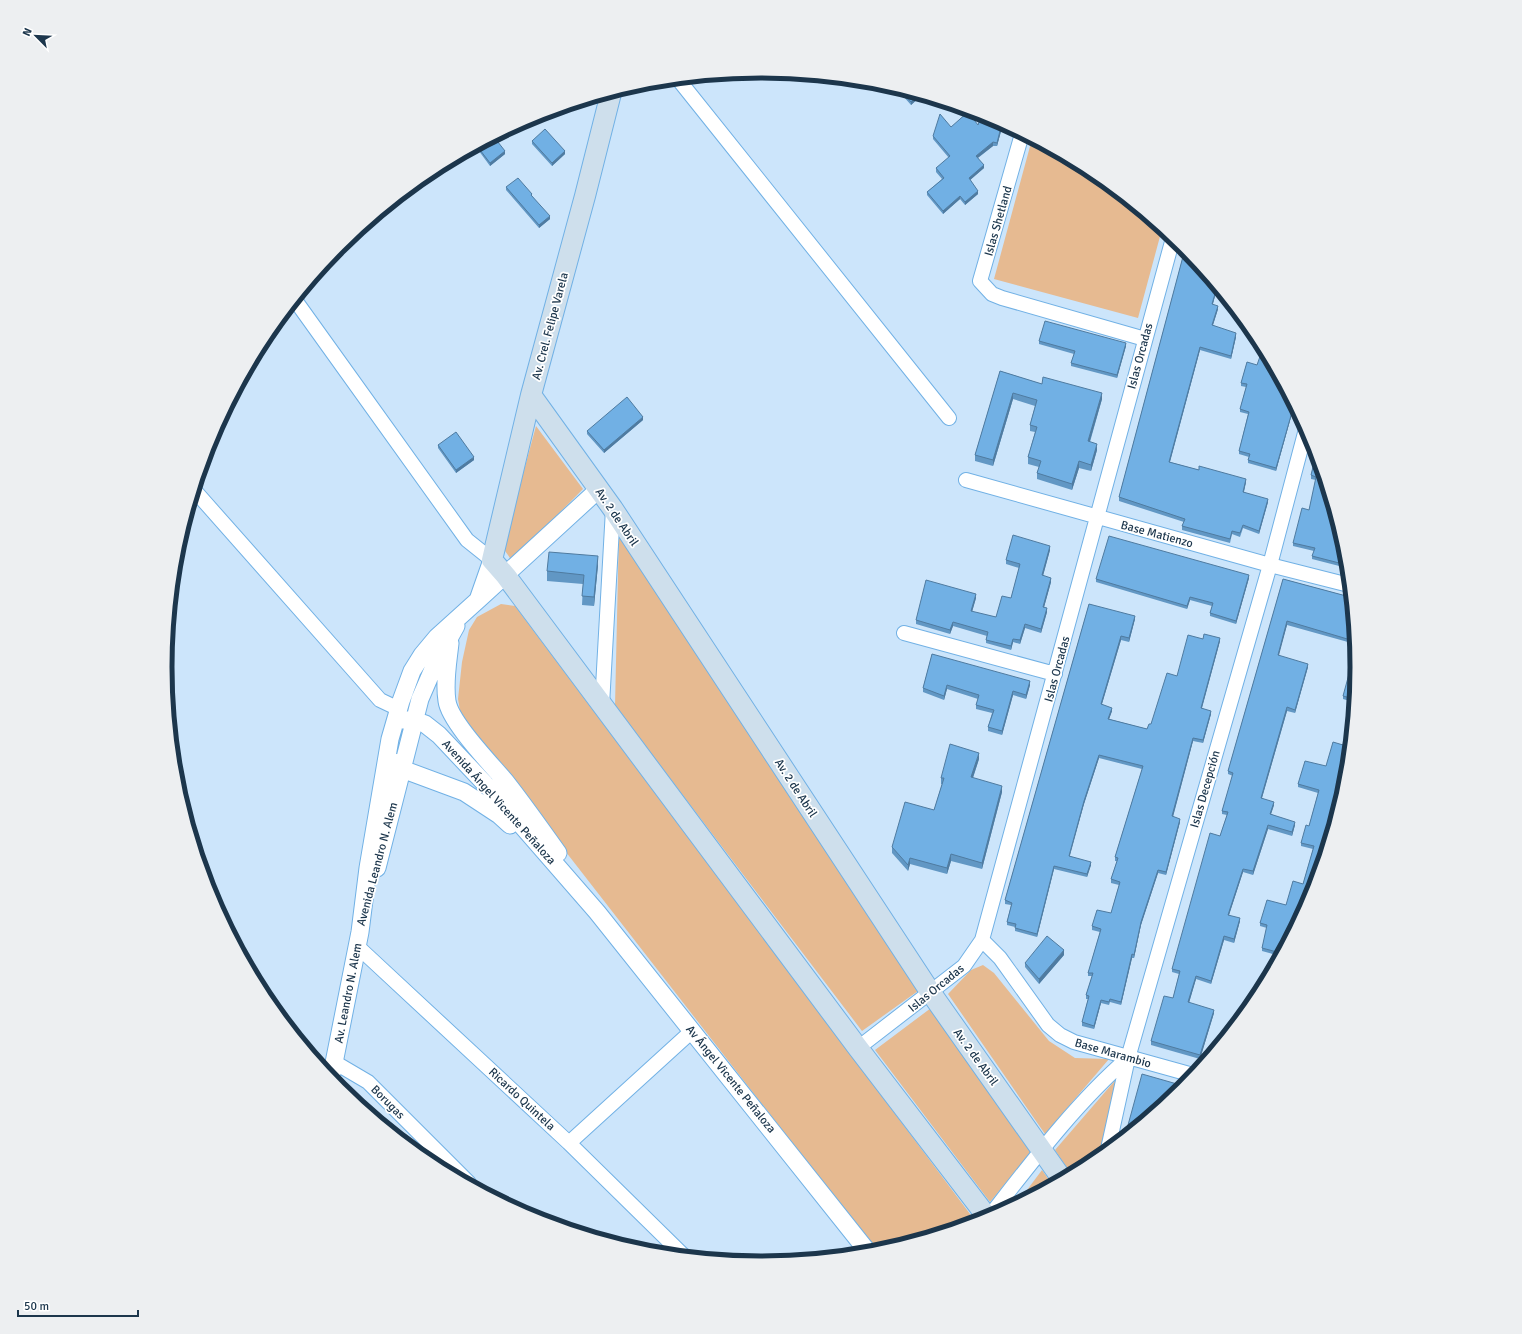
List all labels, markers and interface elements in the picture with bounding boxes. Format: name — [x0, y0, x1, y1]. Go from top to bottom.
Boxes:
north arrow — [16, 16, 56, 56]
text: N — [20, 26, 35, 38]
street label: Islas Shetland — [981, 184, 1016, 258]
street label: Av. Crel. Felipe Varela — [529, 271, 572, 381]
street label: Islas Orcadas — [1124, 321, 1156, 391]
street label: Av. 2 de Abril — [592, 485, 642, 550]
street label: Base Matienzo — [1119, 518, 1195, 551]
street label: Islas Orcadas — [1041, 634, 1073, 704]
street label: Avenida Ángel Vicente Peñaloza — [439, 737, 559, 868]
street label: Islas Decepción — [1187, 749, 1224, 830]
street label: Av. 2 de Abril — [771, 756, 820, 821]
street label: Avenida Leandro N. Alem — [354, 801, 401, 928]
street label: Av. Leandro N. Alem — [331, 942, 366, 1045]
street label: Islas Orcadas — [905, 961, 967, 1016]
street label: Av Ángel Vicente Peñaloza — [682, 1022, 779, 1136]
street label: Av. 2 de Abril — [950, 1026, 1002, 1089]
street label: Base Marambio — [1073, 1035, 1153, 1072]
street label: Ricardo Quintela — [485, 1065, 558, 1134]
street label: Borugas — [367, 1082, 408, 1123]
scale bar — [18, 1292, 138, 1318]
text: 50 m — [24, 1299, 49, 1314]

